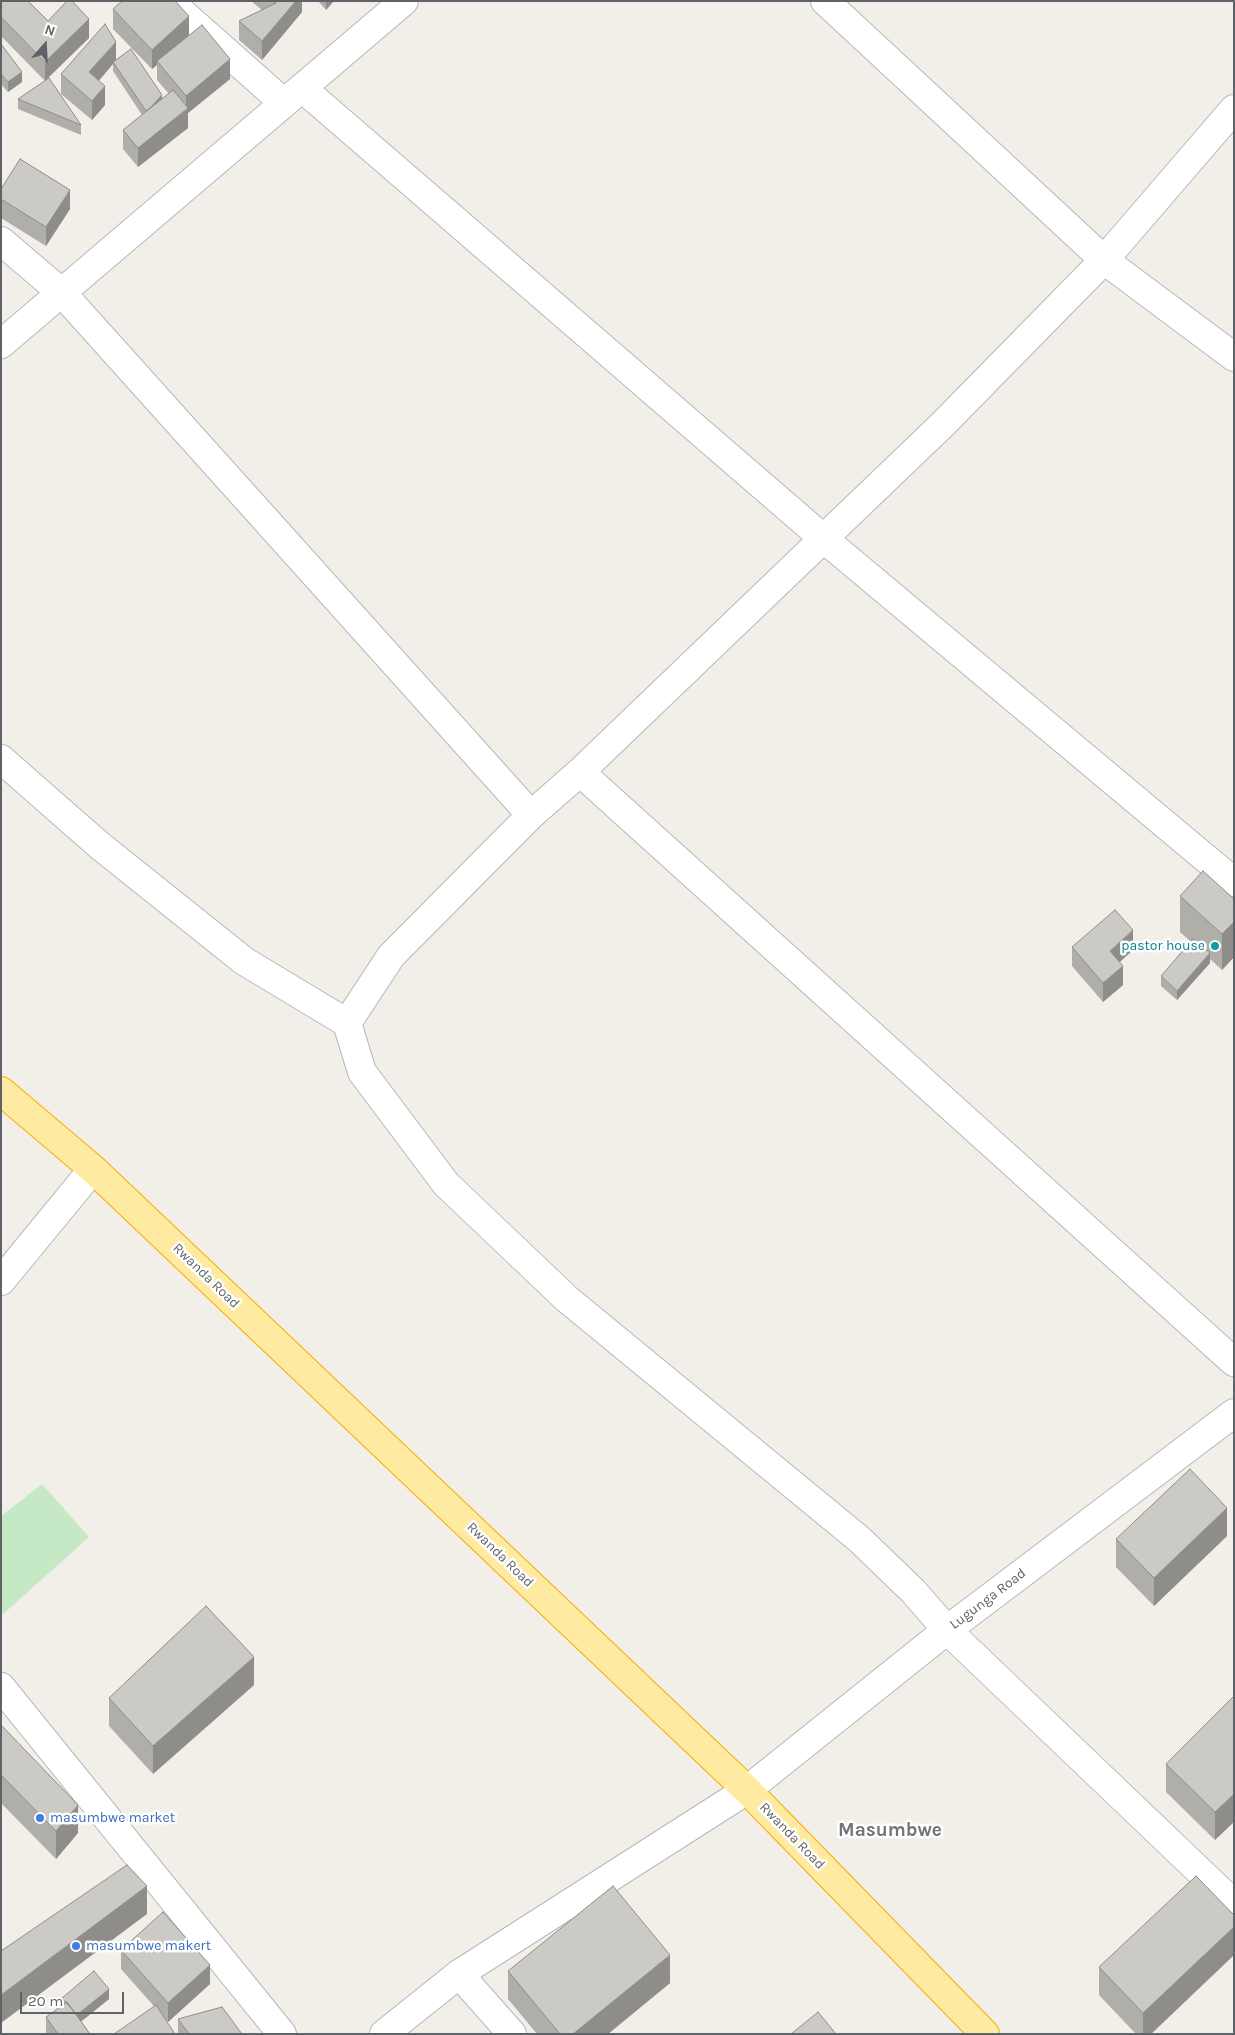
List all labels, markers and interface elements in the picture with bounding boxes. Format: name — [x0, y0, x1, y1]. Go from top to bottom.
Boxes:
north arrow — [20, 20, 70, 70]
text: N — [43, 21, 58, 40]
place label: pastor house — [1121, 938, 1205, 954]
marker: pastor house — [1209, 940, 1221, 952]
street label: Rwanda Road — [169, 1240, 243, 1312]
street label: Rwanda Road — [463, 1519, 537, 1591]
street label: Lugunga Road — [947, 1565, 1029, 1633]
street label: Rwanda Road — [756, 1799, 828, 1873]
place label: masumbwe market — [50, 1810, 175, 1826]
marker: masumbwe market — [34, 1812, 46, 1824]
district label: Masumbwe — [838, 1820, 942, 1842]
place label: masumbwe makert — [86, 1938, 211, 1954]
marker: masumbwe makert — [70, 1940, 82, 1952]
scale bar — [22, 1982, 126, 2014]
text: 20 m — [28, 1992, 63, 2010]

